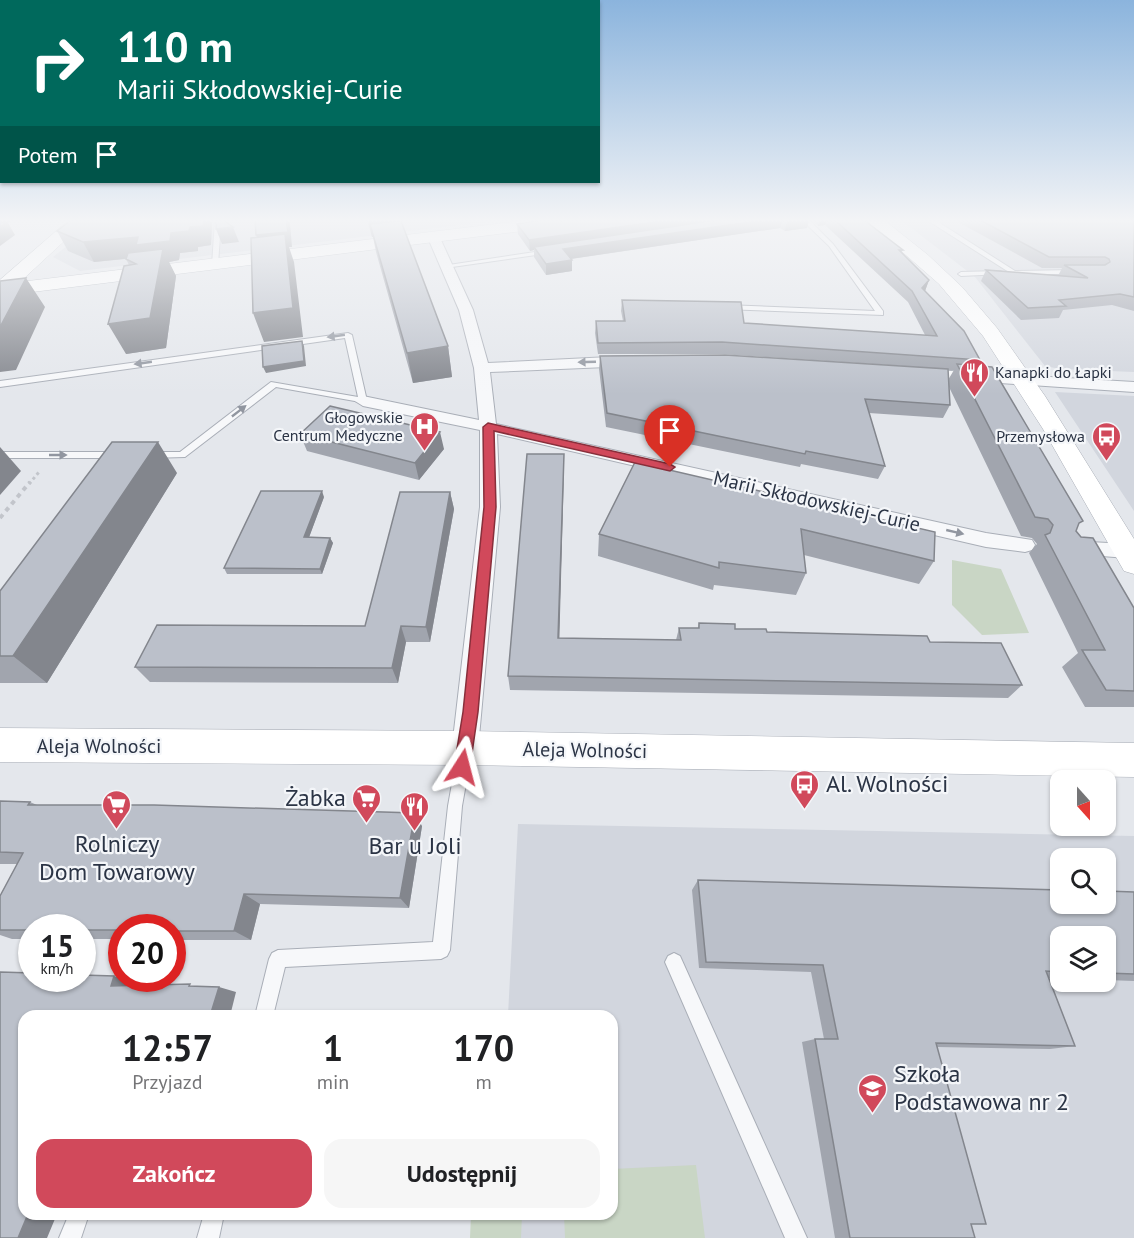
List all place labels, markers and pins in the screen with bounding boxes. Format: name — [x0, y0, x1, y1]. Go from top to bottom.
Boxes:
restaurant icon: Kanapki do Łapki — [958, 356, 990, 398]
place label: Kanapki do Łapki — [995, 362, 1112, 382]
pin — [644, 405, 695, 467]
place label: Głogowskie Centrum Medyczne — [273, 407, 403, 445]
hospital icon: Głogowskie Centrum Medyczne — [408, 410, 440, 452]
bus stop icon: Przemysłowa — [1090, 420, 1122, 462]
place label: Przemysłowa — [996, 426, 1085, 446]
bus stop icon: Al. Wolności — [789, 768, 821, 810]
place label: Al. Wolności — [826, 768, 948, 799]
place label: Żabka — [285, 782, 346, 813]
supermarket icon: Żabka — [351, 782, 383, 824]
supermarket icon: Rolniczy Dom Towarowy — [101, 788, 133, 830]
restaurant icon: Bar u Joli — [399, 790, 431, 832]
place label: Rolniczy Dom Towarowy — [39, 828, 195, 887]
place label: Bar u Joli — [368, 830, 462, 861]
place label: Szkoła Podstawowa nr 2 — [894, 1058, 1069, 1117]
school or university icon: Szkoła Podstawowa nr 2 — [857, 1072, 889, 1114]

